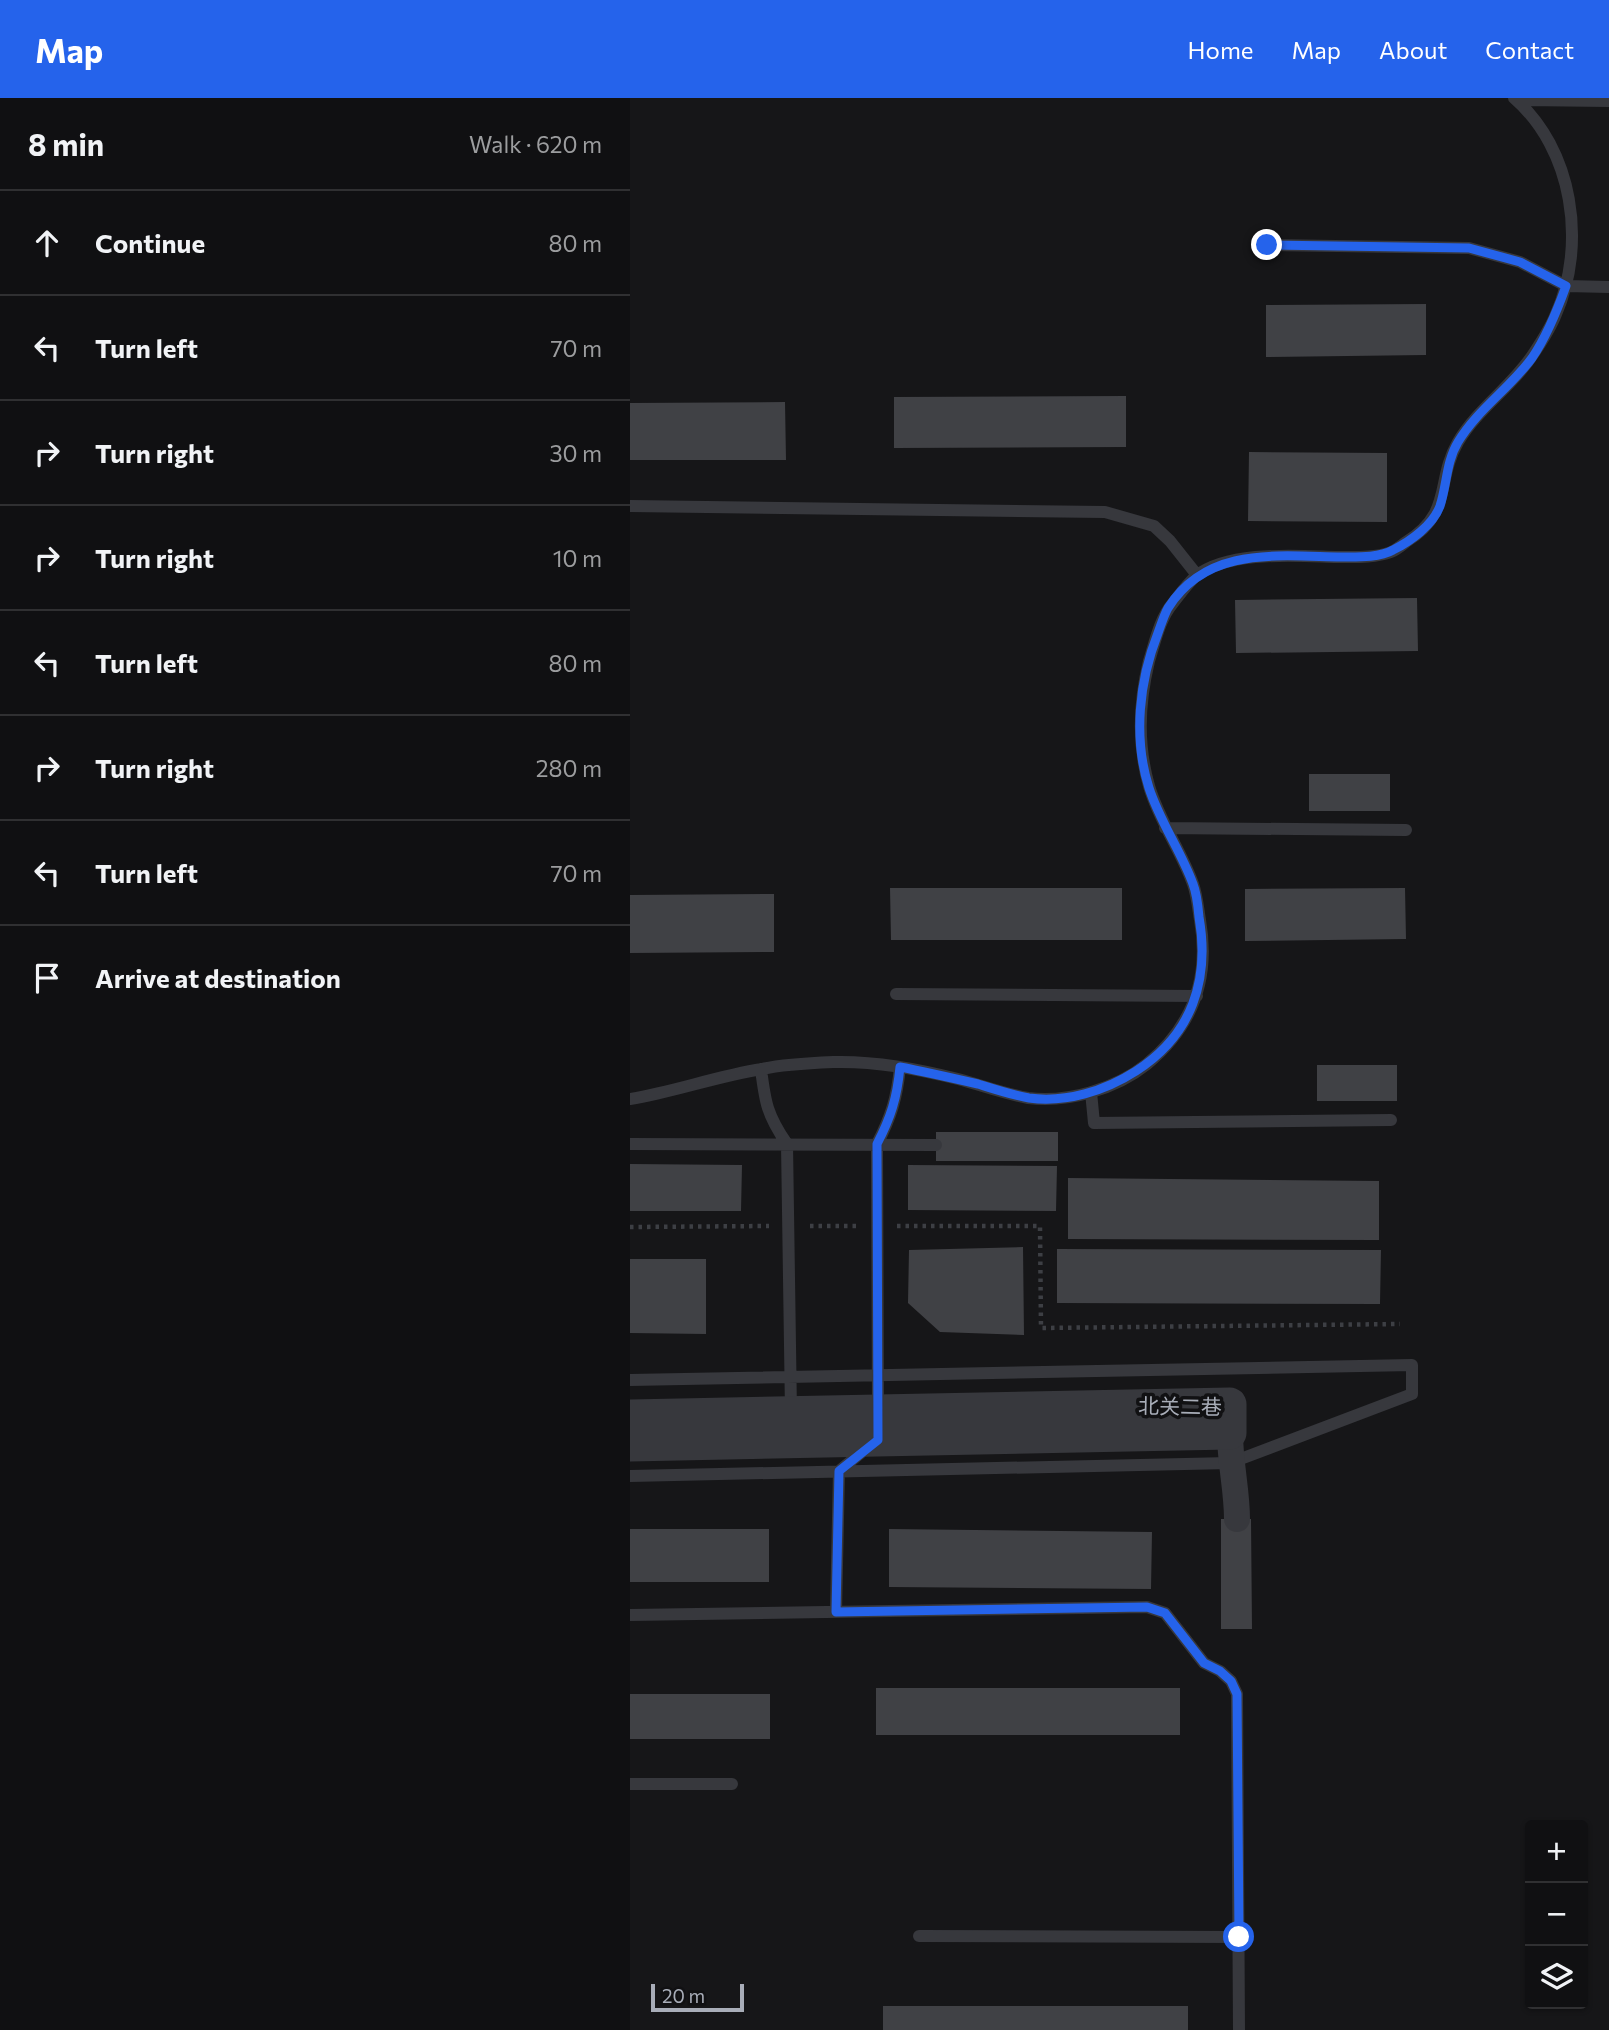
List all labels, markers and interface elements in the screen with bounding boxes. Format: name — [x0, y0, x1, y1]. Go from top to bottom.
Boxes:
text: Map — [35, 29, 103, 70]
text: Home — [1188, 35, 1254, 64]
text: Map — [1292, 35, 1341, 64]
text: About — [1379, 35, 1447, 64]
text: Contact — [1485, 35, 1574, 64]
text: 8 min — [28, 125, 104, 162]
text: Walk · 620 m — [469, 130, 602, 158]
icon: ahead — [28, 224, 66, 262]
text: Continue — [95, 227, 205, 258]
text: 80 m — [549, 229, 602, 257]
route end — [1251, 229, 1282, 260]
icon: left — [28, 329, 66, 367]
text: Turn left — [95, 332, 198, 363]
text: 70 m — [550, 334, 602, 362]
icon: right — [28, 434, 66, 472]
text: Turn right — [95, 437, 214, 468]
text: 30 m — [549, 439, 602, 467]
icon: right — [28, 539, 66, 577]
text: Turn right — [95, 542, 214, 573]
text: 10 m — [553, 544, 602, 572]
icon: left — [28, 644, 66, 682]
text: Turn left — [95, 647, 198, 678]
text: 80 m — [549, 649, 602, 677]
icon: right — [28, 749, 66, 787]
text: Turn right — [95, 752, 214, 783]
text: 280 m — [536, 754, 602, 782]
icon: left — [28, 854, 66, 892]
text: Turn left — [95, 857, 198, 888]
text: 70 m — [550, 859, 602, 887]
icon: arrive — [28, 959, 66, 997]
text: Arrive at destination — [95, 962, 341, 993]
street label: 北关二巷 — [1138, 1392, 1222, 1419]
map controls — [1525, 1820, 1588, 2009]
button: + — [1525, 1820, 1588, 1883]
button: − — [1525, 1883, 1588, 1946]
route start — [1223, 1921, 1254, 1952]
button: layers — [1525, 1946, 1588, 2009]
scale bar — [651, 1981, 744, 2013]
text: 20 m — [662, 1984, 705, 2007]

